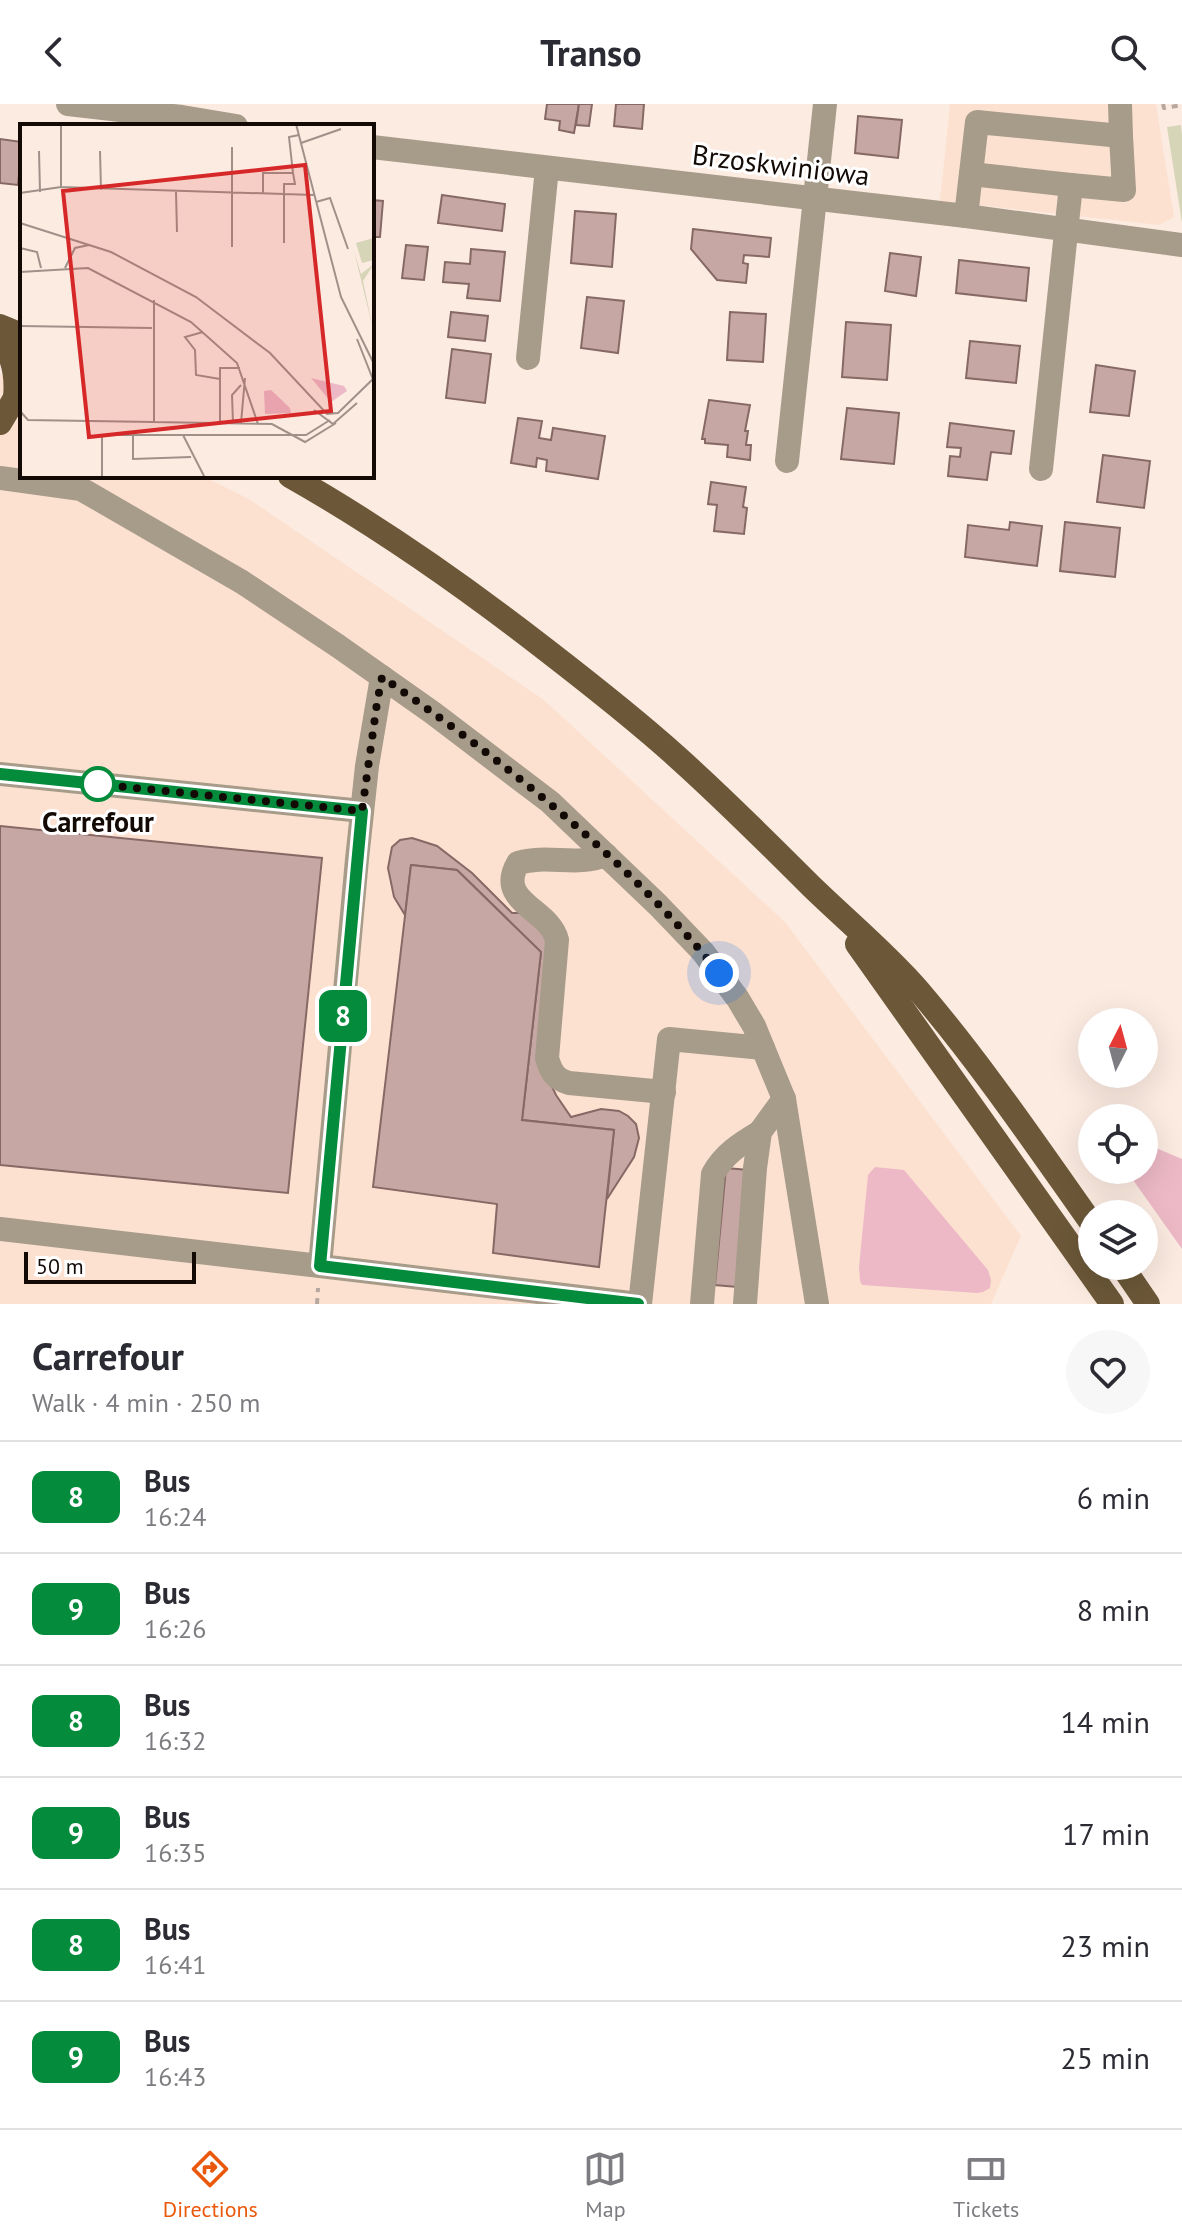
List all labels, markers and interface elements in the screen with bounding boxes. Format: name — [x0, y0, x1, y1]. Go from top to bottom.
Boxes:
text: Transo — [540, 29, 642, 76]
icon: back — [32, 30, 76, 74]
icon: search — [1106, 30, 1150, 74]
inset map — [20, 124, 374, 478]
street label: Brzoskwiniowa — [690, 135, 872, 194]
marker: Carrefour — [81, 767, 115, 801]
place label: Carrefour — [42, 803, 154, 840]
your location — [699, 953, 739, 993]
line badge: 8 — [317, 990, 369, 1042]
text: 8 — [335, 997, 351, 1034]
north arrow — [1078, 1008, 1158, 1088]
map controls — [1078, 1008, 1158, 1280]
button: locate — [1078, 1104, 1158, 1184]
button: layers — [1078, 1200, 1158, 1280]
scale bar — [24, 1248, 196, 1284]
text: 50 m — [36, 1252, 84, 1280]
button: heart — [1066, 1330, 1150, 1414]
text: Carrefour — [32, 1331, 184, 1380]
text: Walk · 4 min · 250 m — [32, 1386, 260, 1419]
text: Bus — [144, 1461, 191, 1500]
text: 8 — [68, 1478, 84, 1515]
text: 6 min — [1077, 1478, 1150, 1517]
text: 16:24 — [144, 1500, 206, 1533]
text: Bus — [144, 1573, 191, 1612]
text: 9 — [68, 1590, 84, 1627]
text: 8 min — [1077, 1590, 1150, 1629]
text: 16:26 — [144, 1612, 206, 1645]
text: Bus — [144, 1685, 191, 1724]
text: 8 — [68, 1702, 84, 1739]
text: 14 min — [1060, 1702, 1150, 1741]
text: 16:32 — [144, 1724, 206, 1757]
text: Bus — [144, 1797, 191, 1836]
text: 9 — [68, 1814, 84, 1851]
text: 17 min — [1062, 1814, 1150, 1853]
text: 16:35 — [144, 1836, 206, 1869]
text: Bus — [144, 1909, 191, 1948]
text: 8 — [68, 1926, 84, 1963]
text: 23 min — [1060, 1926, 1150, 1965]
text: 16:41 — [144, 1948, 206, 1981]
text: Bus — [144, 2021, 191, 2060]
text: 9 — [68, 2038, 84, 2075]
text: 25 min — [1060, 2038, 1150, 2077]
text: 16:43 — [144, 2060, 206, 2093]
tab: Directions — [163, 2147, 258, 2223]
tab: Map — [583, 2147, 627, 2223]
tab: Tickets — [953, 2147, 1019, 2223]

